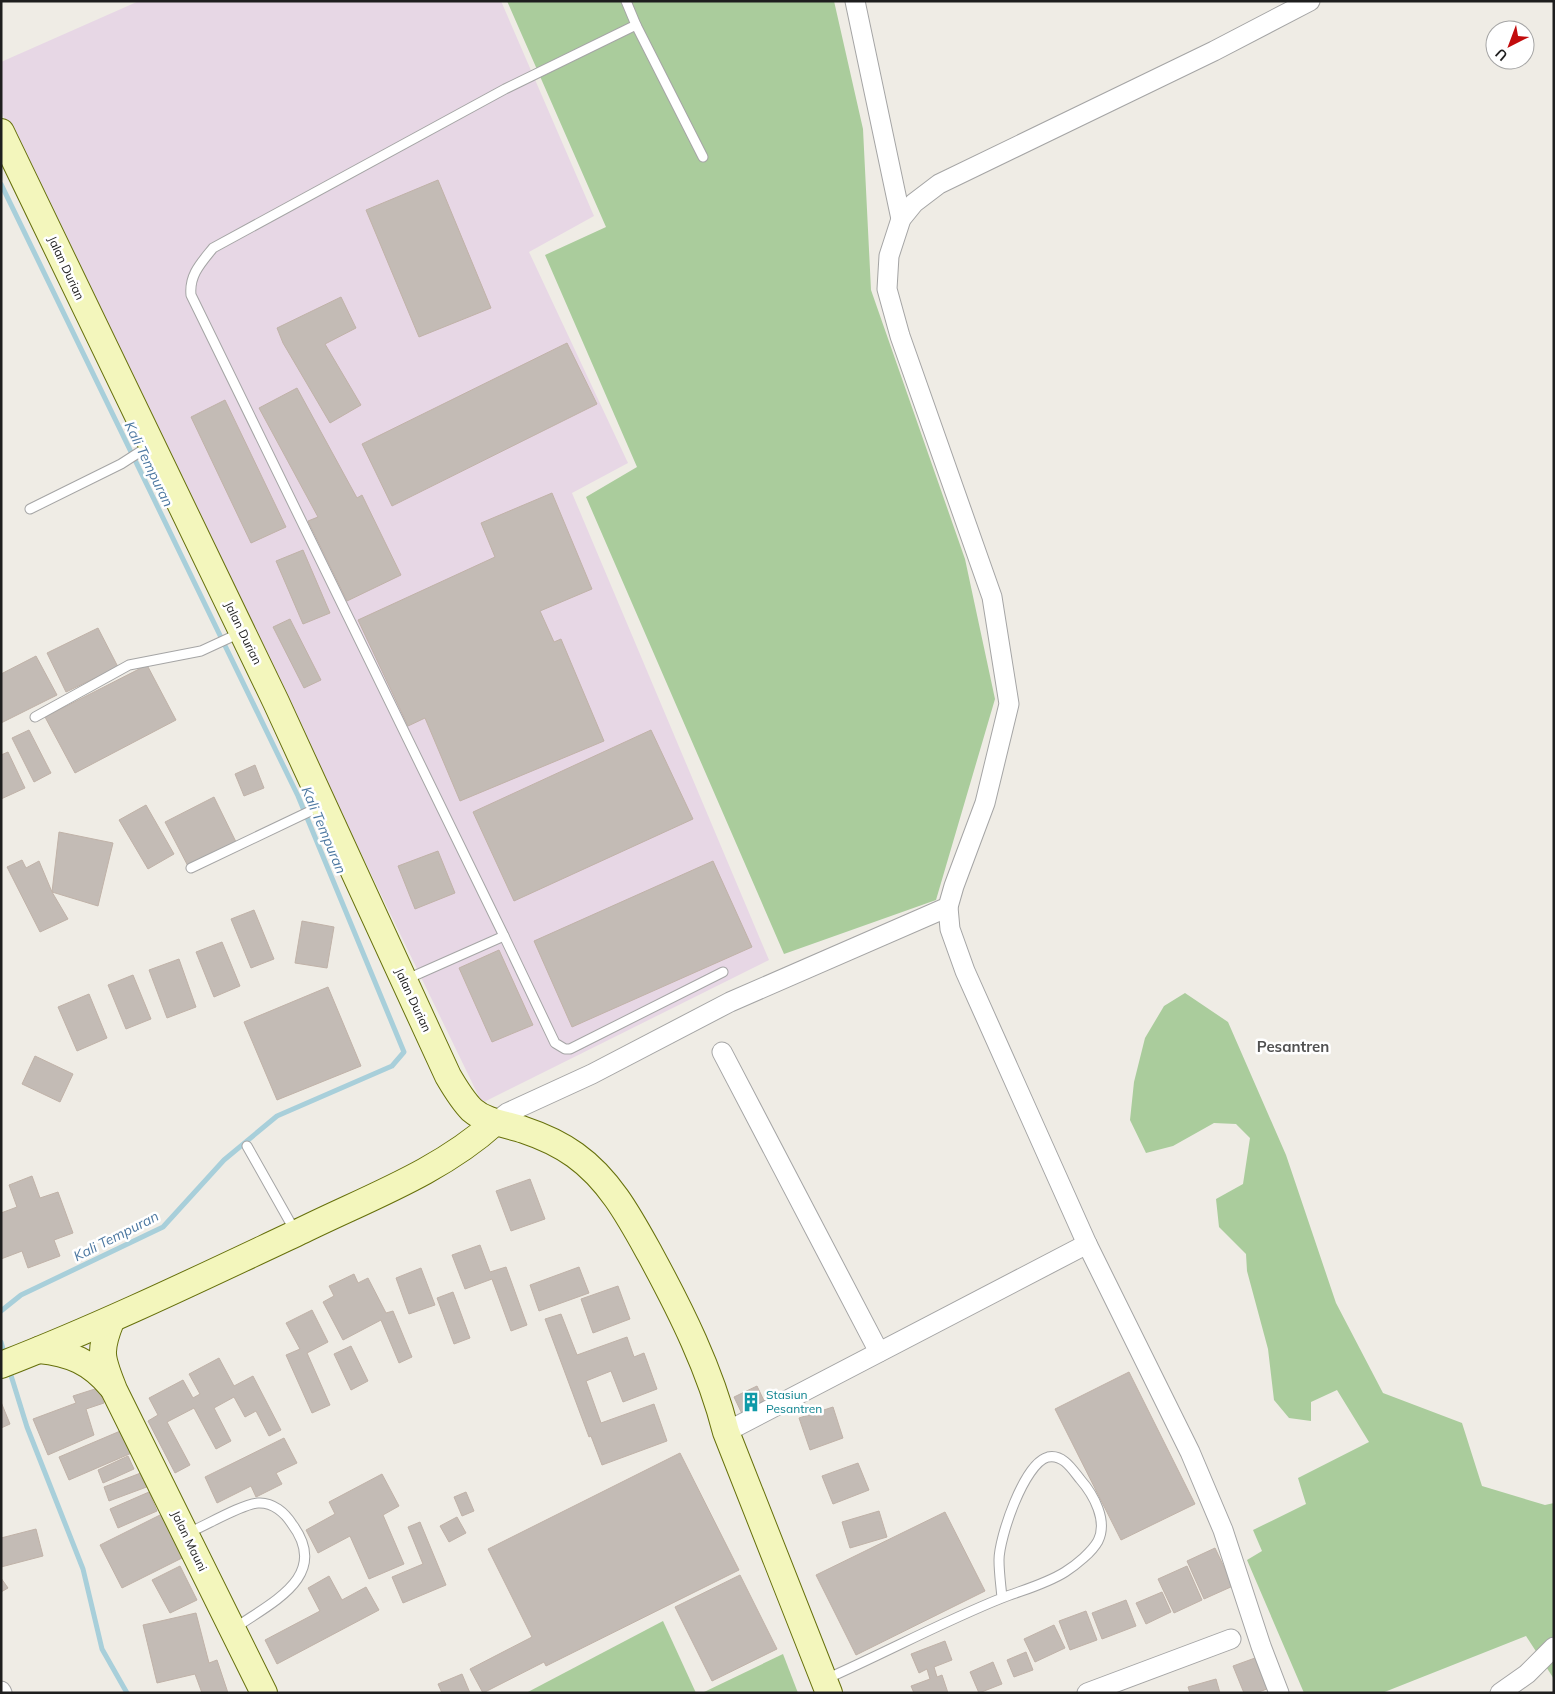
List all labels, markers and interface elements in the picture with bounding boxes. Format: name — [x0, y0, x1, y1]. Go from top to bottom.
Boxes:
north arrow — [1485, 20, 1535, 70]
text: U — [1491, 45, 1511, 65]
street label: Jalan Durian — [45, 233, 88, 302]
water label: Kali Tempuran — [121, 418, 177, 510]
street label: Jalan Durian — [222, 599, 265, 667]
water label: Kali Tempuran — [298, 784, 350, 876]
street label: Jalan Durian — [392, 965, 435, 1034]
district label: Pesantren — [1257, 1037, 1329, 1056]
water label: Kali Tempuran — [70, 1207, 162, 1265]
place label: Stasiun Pesantren — [766, 1387, 822, 1416]
building icon: Stasiun Pesantren — [740, 1391, 762, 1413]
street label: Jalan Mauni — [168, 1508, 211, 1574]

